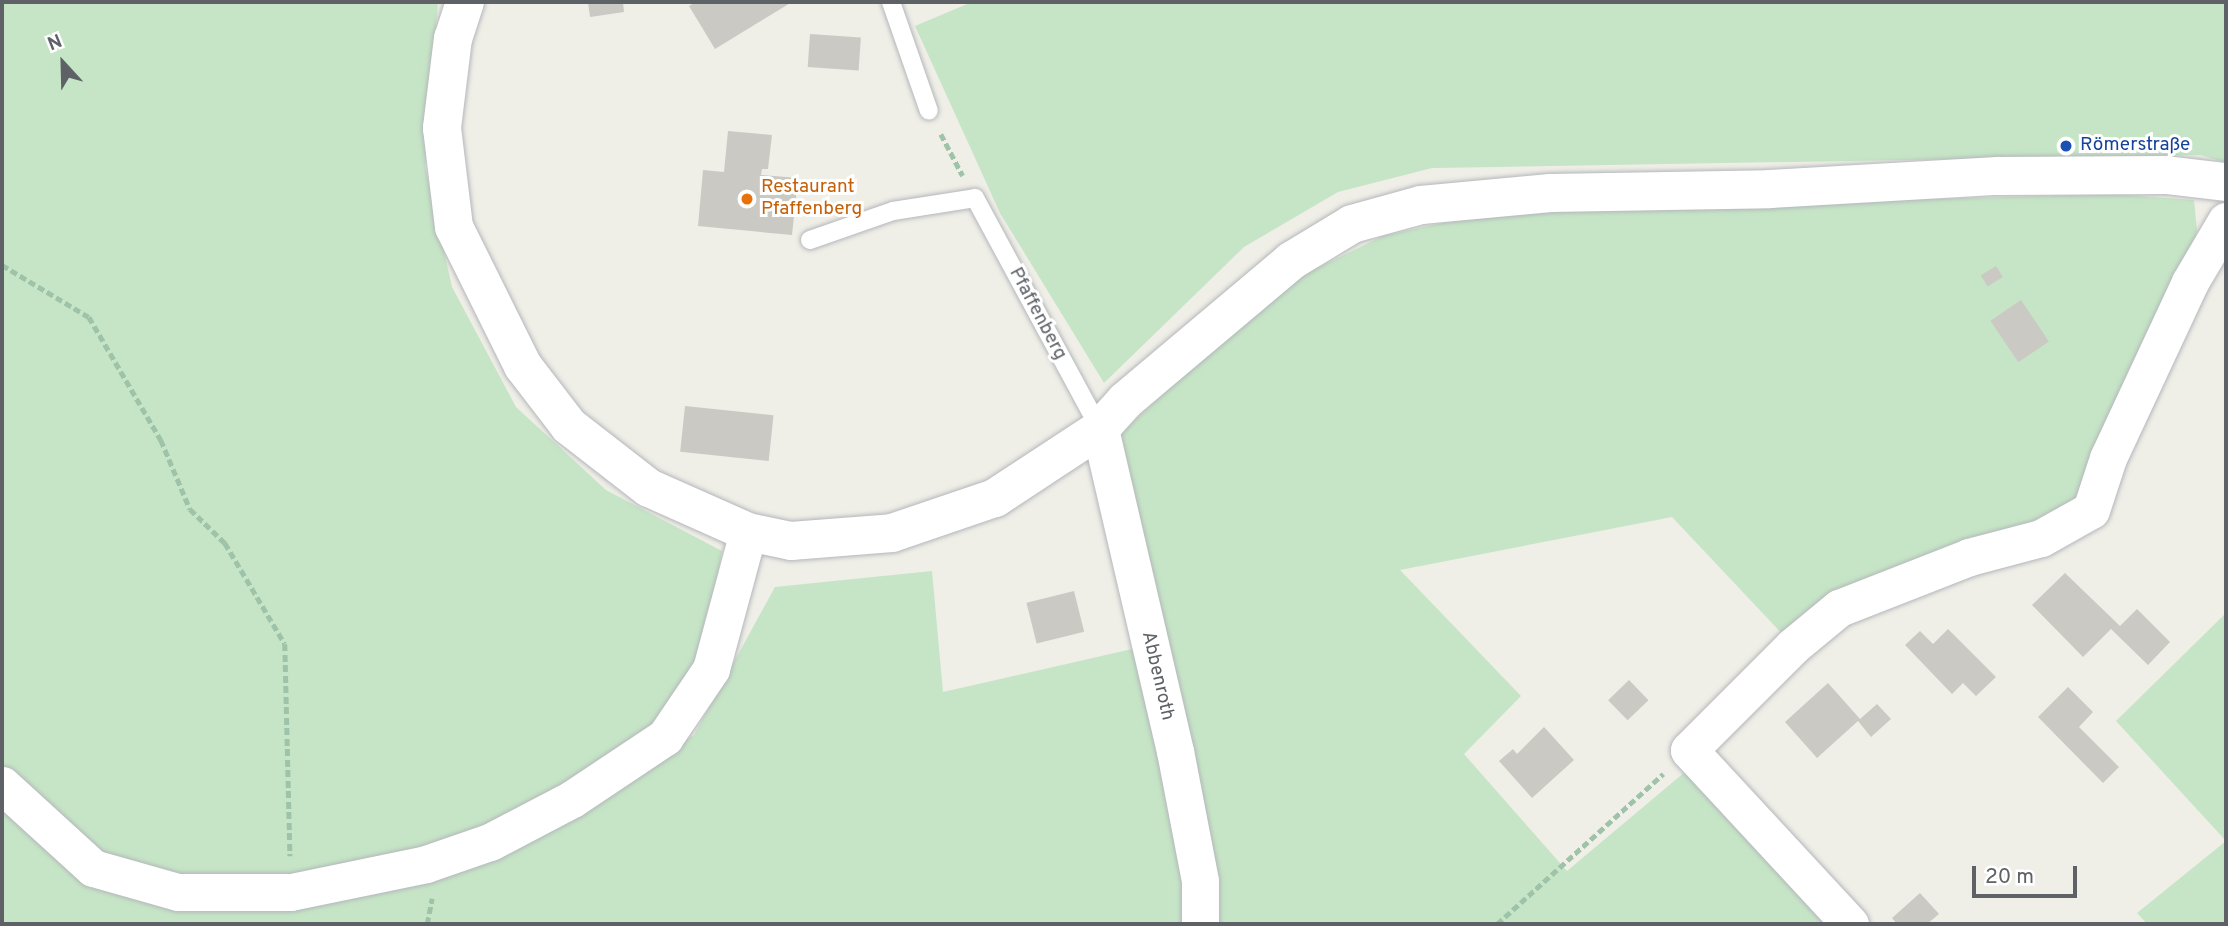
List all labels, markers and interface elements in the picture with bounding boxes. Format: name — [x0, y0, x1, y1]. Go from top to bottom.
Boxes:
north arrow — [28, 28, 98, 98]
text: N — [44, 30, 66, 57]
place label: Römerstraße — [2080, 135, 2190, 157]
marker: Römerstraße — [2058, 138, 2074, 154]
place label: Restaurant Pfaffenberg — [761, 177, 862, 221]
marker: Restaurant Pfaffenberg — [739, 191, 755, 207]
street label: Pfaffenberg — [1003, 264, 1071, 364]
street label: Abbenroth — [1136, 629, 1178, 723]
scale bar — [1976, 852, 2081, 896]
text: 20 m — [1985, 864, 2034, 891]

